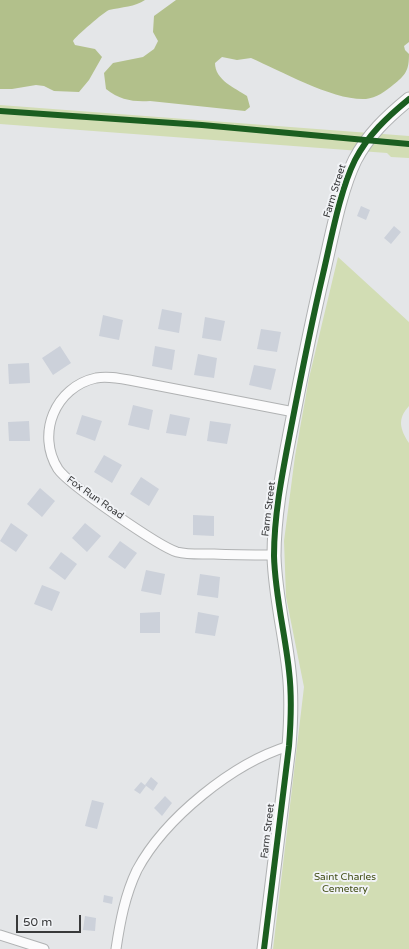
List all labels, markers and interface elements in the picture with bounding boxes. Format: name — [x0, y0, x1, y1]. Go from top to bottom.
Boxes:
street label: Farm Street — [321, 163, 349, 219]
street label: Fox Run Road — [64, 474, 126, 522]
street label: Farm Street — [260, 481, 278, 537]
street label: Farm Street — [259, 803, 277, 859]
park label: Saint Charles Cemetery — [314, 871, 376, 894]
scale bar — [18, 907, 83, 933]
text: 50 m — [23, 915, 52, 929]

